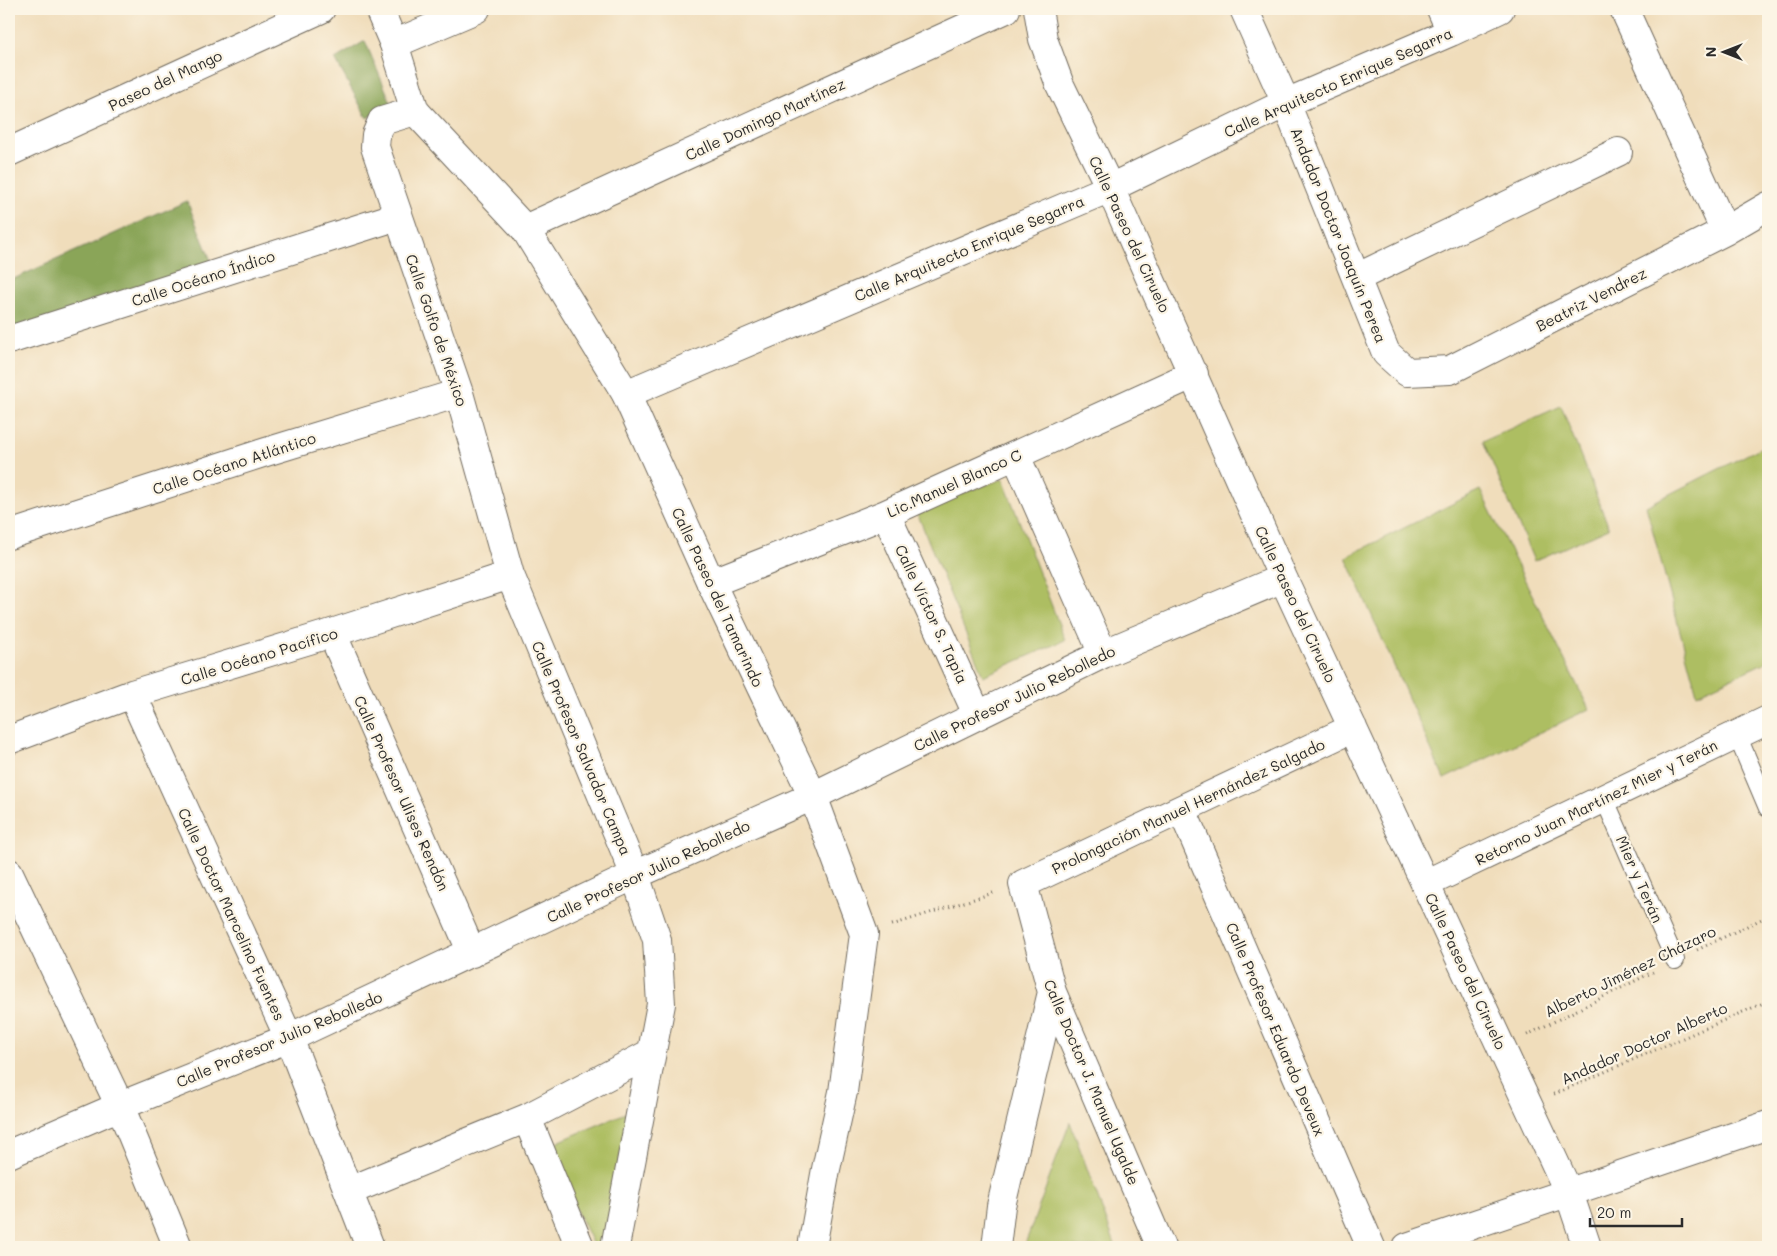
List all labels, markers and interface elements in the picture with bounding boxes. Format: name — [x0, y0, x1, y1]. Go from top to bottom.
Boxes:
street label: Calle Arquitecto Enrique Segarra — [1221, 22, 1455, 142]
north arrow — [1700, 28, 1750, 78]
street label: Paseo del Mango — [105, 45, 225, 115]
text: N — [1701, 47, 1720, 57]
street label: Calle Domingo Martínez — [682, 73, 848, 165]
street label: Andador Doctor Joaquín Perea — [1286, 124, 1392, 346]
street label: Calle Paseo del Ciruelo — [1085, 152, 1175, 316]
street label: Calle Arquitecto Enrique Segarra — [851, 190, 1087, 306]
street label: Calle Océano Índico — [129, 245, 277, 311]
street label: Calle Golfo de México — [402, 251, 472, 409]
street label: Beatriz Vendrez — [1532, 262, 1650, 336]
street label: Calle Océano Atlántico — [150, 427, 318, 499]
street label: Lic.Manuel Blanco C — [884, 444, 1025, 522]
street label: Calle Paseo del Tamarindo — [668, 504, 768, 690]
street label: Calle Paseo del Ciruelo — [1251, 522, 1341, 686]
street label: Calle Víctor S. Tapia — [891, 541, 973, 687]
street label: Calle Océano Pacífico — [178, 623, 340, 689]
street label: Calle Profesor Salvador Campa — [528, 638, 636, 858]
street label: Calle Profesor Julio Rebolledo — [910, 640, 1118, 756]
street label: Calle Profesor Ulises Rendón — [350, 692, 454, 894]
street label: Prolongación Manuel Hernández Salgado — [1048, 734, 1328, 878]
street label: Retorno Juan Martínez Mier y Terán — [1471, 734, 1721, 870]
street label: Calle Doctor Marcelino Fuentes — [174, 805, 290, 1023]
street label: Calle Profesor Julio Rebolledo — [543, 815, 753, 927]
street label: Mier y Terán — [1612, 832, 1668, 926]
street label: Calle Paseo del Ciruelo — [1421, 889, 1511, 1053]
street label: Calle Profesor Eduardo Deveux — [1222, 919, 1330, 1139]
street label: Alberto Jiménez Cházaro — [1541, 921, 1719, 1021]
street label: Calle Doctor J. Manuel Ugalde — [1040, 976, 1144, 1188]
street label: Calle Profesor Julio Rebolledo — [173, 986, 385, 1092]
street label: Andador Doctor Alberto — [1558, 997, 1730, 1089]
scale bar — [1590, 1196, 1682, 1228]
text: 20 m — [1597, 1202, 1631, 1222]

